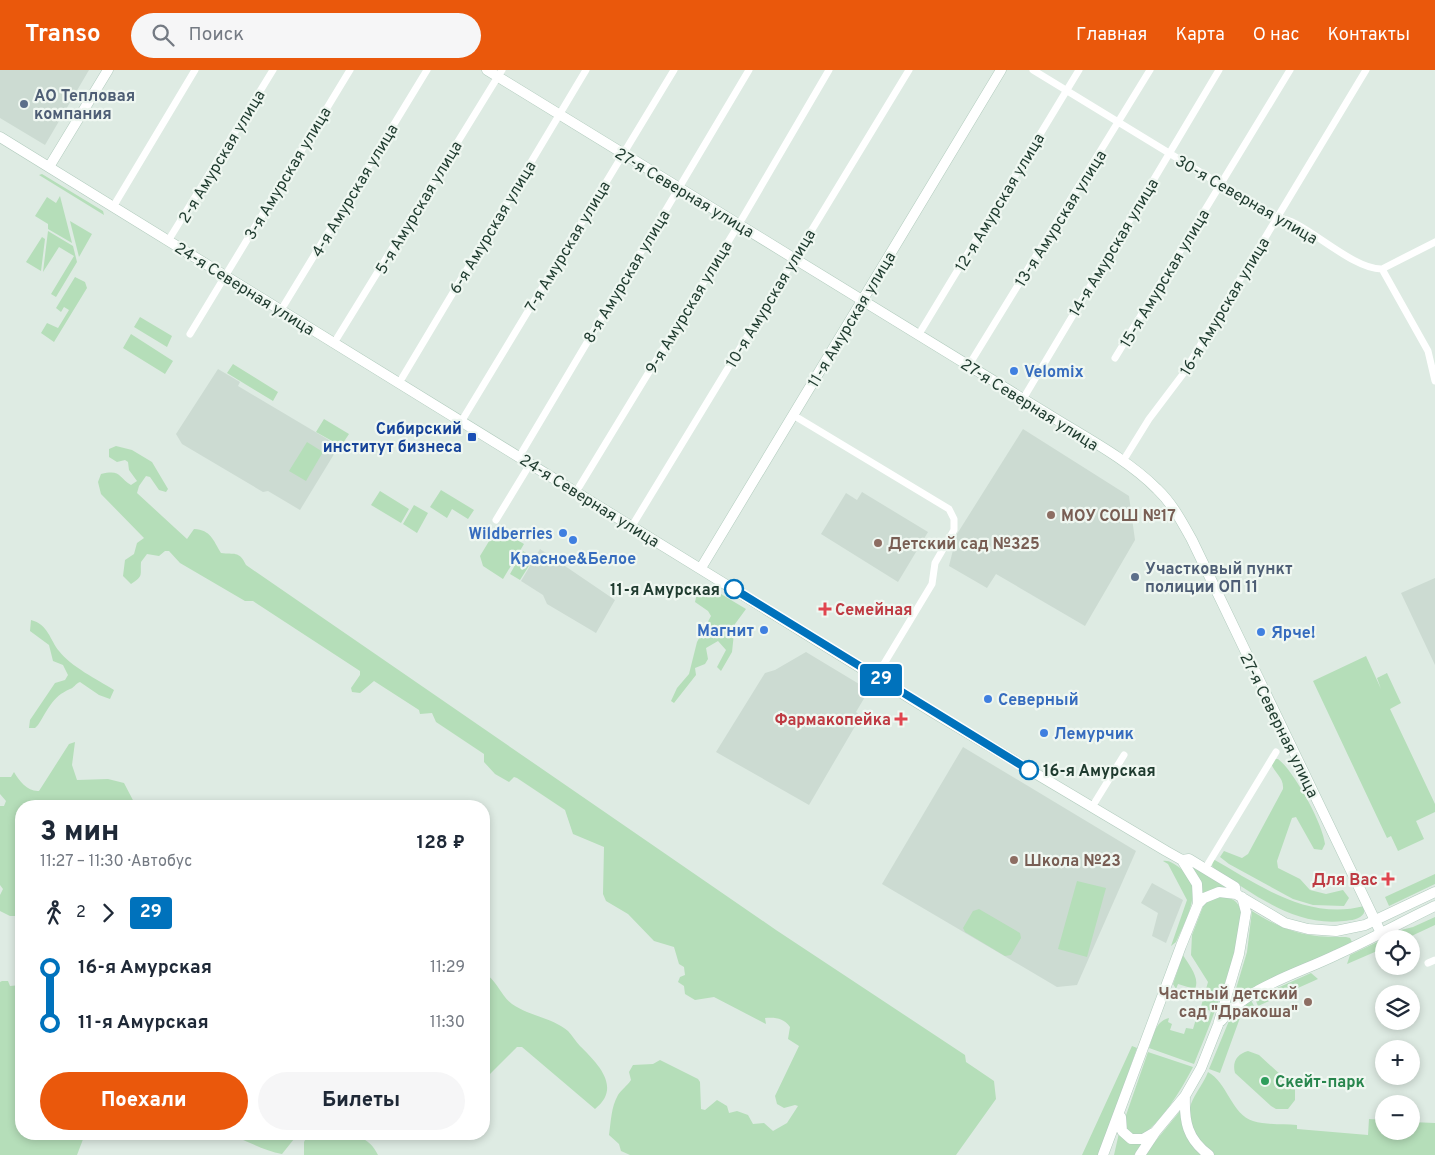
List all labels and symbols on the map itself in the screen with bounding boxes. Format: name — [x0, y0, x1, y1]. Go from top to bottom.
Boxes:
place label: АО Тепловая компания — [34, 87, 135, 125]
street label: 2-я Амурская улица — [175, 87, 270, 227]
marker: АО Тепловая компания — [18, 98, 30, 110]
street label: 3-я Амурская улица — [241, 104, 336, 244]
street label: 4-я Амурская улица — [308, 121, 403, 261]
street label: 12-я Амурская улица — [951, 130, 1050, 276]
street label: 5-я Амурская улица — [372, 138, 467, 278]
street label: 27-я Северная улица — [611, 144, 757, 243]
street label: 13-я Амурская улица — [1011, 147, 1112, 291]
street label: 30-я Северная улица — [1171, 152, 1321, 250]
street label: 6-я Амурская улица — [446, 158, 541, 298]
street label: 14-я Амурская улица — [1066, 175, 1164, 321]
street label: 7-я Амурская улица — [522, 178, 616, 316]
street label: 15-я Амурская улица — [1116, 206, 1215, 352]
street label: 8-я Амурская улица — [580, 207, 675, 347]
street label: 10-я Амурская улица — [722, 226, 821, 372]
street label: 16-я Амурская улица — [1177, 234, 1275, 380]
street label: 9-я Амурская улица — [642, 238, 737, 378]
street label: 24-я Северная улица — [170, 239, 318, 341]
street label: 11-я Амурская улица — [804, 249, 901, 392]
street label: 27-я Северная улица — [956, 355, 1102, 456]
place label: Velomix — [1024, 363, 1084, 383]
marker: Velomix — [1008, 365, 1020, 377]
place label: Сибирский институт бизнеса — [323, 420, 462, 458]
marker: Сибирский институт бизнеса — [466, 431, 478, 443]
street label: 24-я Северная улица — [515, 451, 663, 553]
place label: МОУ СОШ №17 — [1061, 507, 1176, 527]
marker: МОУ СОШ №17 — [1045, 509, 1057, 521]
place label: Wildberries — [469, 525, 553, 545]
marker: Wildberries — [557, 527, 569, 539]
marker: Красное&Белое — [567, 534, 579, 546]
place label: Детский сад №325 — [888, 535, 1040, 555]
marker: Детский сад №325 — [872, 537, 884, 549]
place label: Красное&Белое — [510, 550, 636, 570]
place label: Участковый пункт полиции ОП 11 — [1145, 560, 1293, 598]
marker: Участковый пункт полиции ОП 11 — [1129, 571, 1141, 583]
marker: 11-я Амурская — [724, 579, 744, 599]
place label: 11-я Амурская — [610, 581, 720, 601]
place label: Семейная — [835, 601, 913, 621]
marker: Семейная — [819, 603, 831, 615]
place label: Магнит — [697, 622, 754, 642]
marker: Магнит — [758, 624, 770, 636]
place label: Ярче! — [1271, 624, 1316, 644]
marker: Ярче! — [1255, 626, 1267, 638]
street label: 27-я Северная улица — [1234, 650, 1322, 802]
line badge: 29 — [858, 664, 904, 696]
place label: Северный — [998, 691, 1079, 711]
marker: Северный — [982, 693, 994, 705]
place label: Фармакопейка — [775, 711, 891, 731]
marker: Фармакопейка — [895, 713, 907, 725]
place label: Лемурчик — [1054, 725, 1134, 745]
marker: Лемурчик — [1038, 727, 1050, 739]
marker: 16-я Амурская — [1019, 760, 1039, 780]
place label: 16-я Амурская — [1043, 762, 1156, 782]
place label: Школа №23 — [1024, 852, 1121, 872]
marker: Школа №23 — [1008, 854, 1020, 866]
place label: Для Вас — [1312, 871, 1378, 891]
marker: Для Вас — [1382, 873, 1394, 885]
place label: Частный детский сад "Дракоша" — [1158, 985, 1298, 1023]
marker: Частный детский сад "Дракоша" — [1302, 996, 1314, 1008]
place label: Скейт-парк — [1275, 1073, 1365, 1093]
marker: Скейт-парк — [1259, 1075, 1271, 1087]

